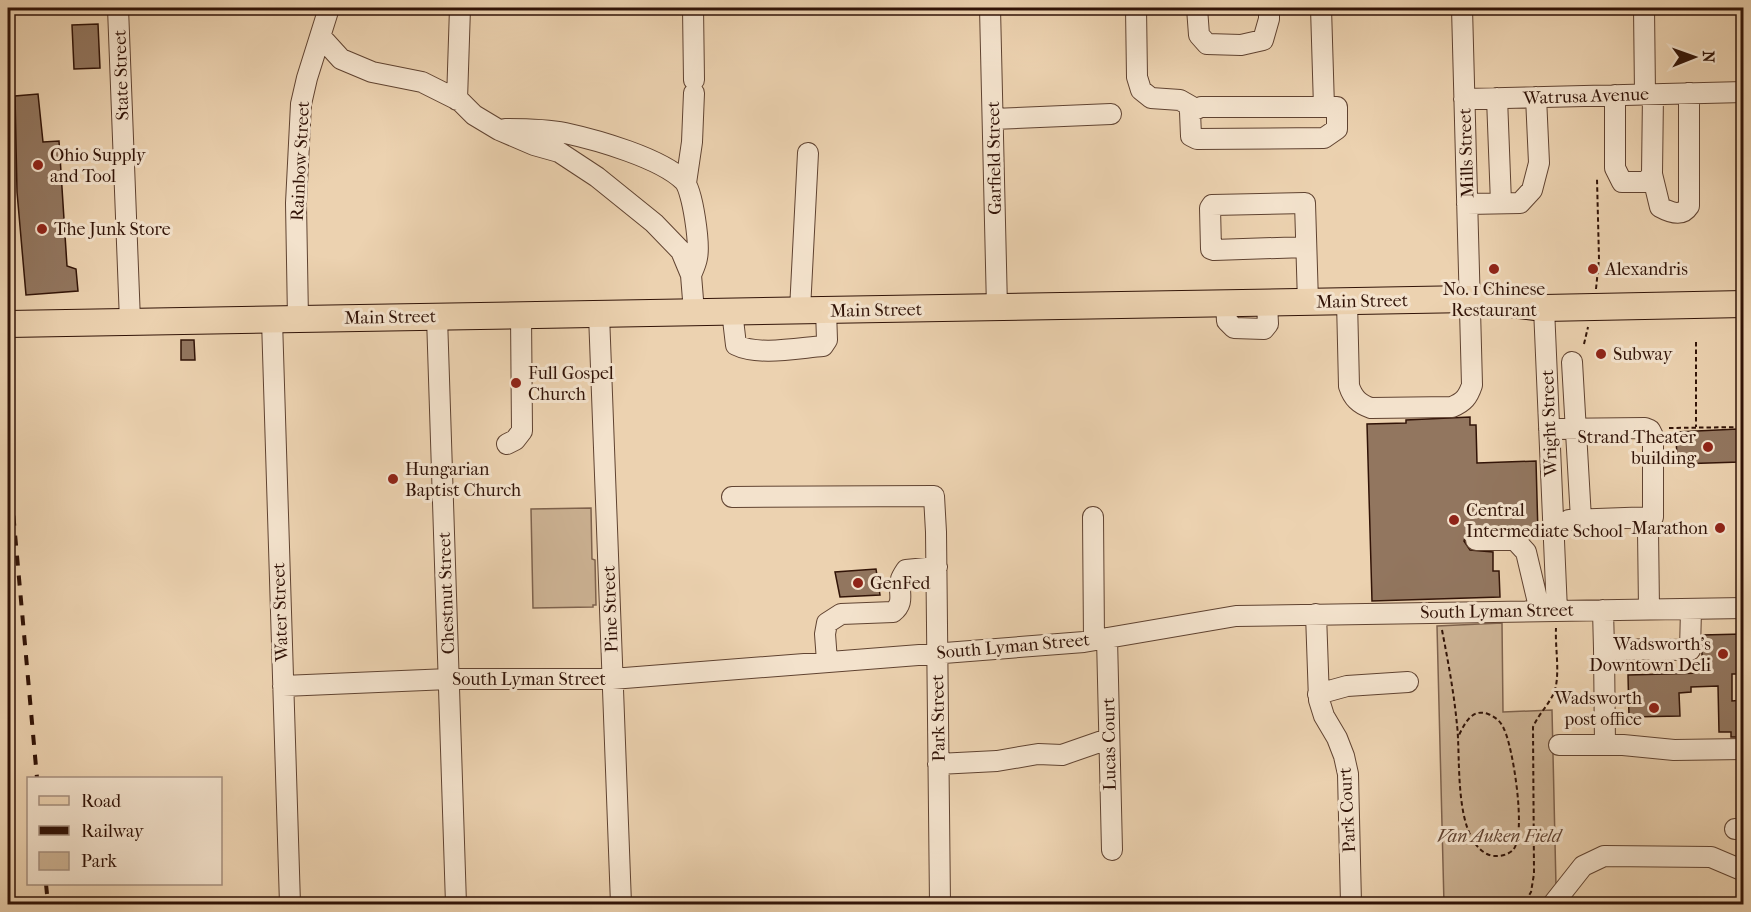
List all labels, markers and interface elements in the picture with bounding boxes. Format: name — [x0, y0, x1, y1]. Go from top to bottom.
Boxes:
north arrow — [1664, 27, 1724, 87]
street label: State Street — [109, 29, 134, 121]
text: N — [1699, 51, 1718, 64]
street label: Watrusa Avenue — [1522, 84, 1649, 109]
street label: Rainbow Street — [287, 100, 314, 222]
street label: Garfield Street — [983, 100, 1006, 215]
street label: Mills Street — [1454, 107, 1479, 198]
place label: Ohio Supply and Tool — [50, 145, 147, 187]
marker: Ohio Supply and Tool — [31, 158, 45, 172]
place label: The Junk Store — [54, 219, 171, 240]
marker: The Junk Store — [35, 222, 49, 236]
place label: Alexandris — [1604, 259, 1688, 280]
marker: No. 1 Chinese Restaurant — [1487, 262, 1501, 276]
marker: Alexandris — [1586, 262, 1600, 276]
place label: No. 1 Chinese Restaurant — [1443, 279, 1545, 321]
street label: Main Street — [1316, 290, 1409, 313]
street label: Main Street — [830, 299, 923, 322]
street label: Main Street — [344, 306, 437, 329]
place label: Subway — [1613, 344, 1674, 365]
marker: Subway — [1594, 347, 1608, 361]
place label: Full Gospel Church — [528, 363, 614, 405]
street label: Wright Street — [1537, 369, 1562, 478]
marker: Full Gospel Church — [509, 376, 523, 390]
place label: Strand Theater building — [1578, 427, 1696, 469]
marker: Strand Theater building — [1701, 440, 1715, 454]
place label: Hungarian Baptist Church — [405, 459, 521, 501]
marker: Hungarian Baptist Church — [386, 472, 400, 486]
place label: Central Intermediate School — [1466, 500, 1623, 542]
marker: Central Intermediate School — [1447, 513, 1461, 527]
place label: Marathon — [1631, 518, 1709, 539]
marker: Marathon — [1713, 521, 1727, 535]
street label: Chestnut Street — [434, 531, 459, 654]
street label: Water Street — [268, 562, 293, 663]
street label: Pine Street — [598, 565, 623, 653]
place label: GenFed — [870, 573, 931, 594]
marker: GenFed — [851, 576, 865, 590]
street label: South Lyman Street — [1420, 600, 1575, 623]
street label: South Lyman Street — [935, 629, 1091, 664]
place label: Wadsworth's Downtown Deli — [1589, 634, 1712, 676]
marker: Wadsworth's Downtown Deli — [1716, 647, 1730, 661]
street label: South Lyman Street — [452, 669, 606, 690]
street label: Park Street — [927, 674, 950, 762]
place label: Wadsworth post office — [1554, 688, 1642, 730]
street label: Lucas Court — [1098, 697, 1121, 791]
marker: Wadsworth post office — [1647, 701, 1661, 715]
street label: Park Court — [1335, 766, 1360, 853]
legend — [27, 777, 222, 885]
text: Road — [81, 791, 121, 812]
text: Railway — [81, 821, 145, 842]
park label: Van Auken Field — [1437, 826, 1564, 847]
text: Park — [81, 851, 118, 872]

